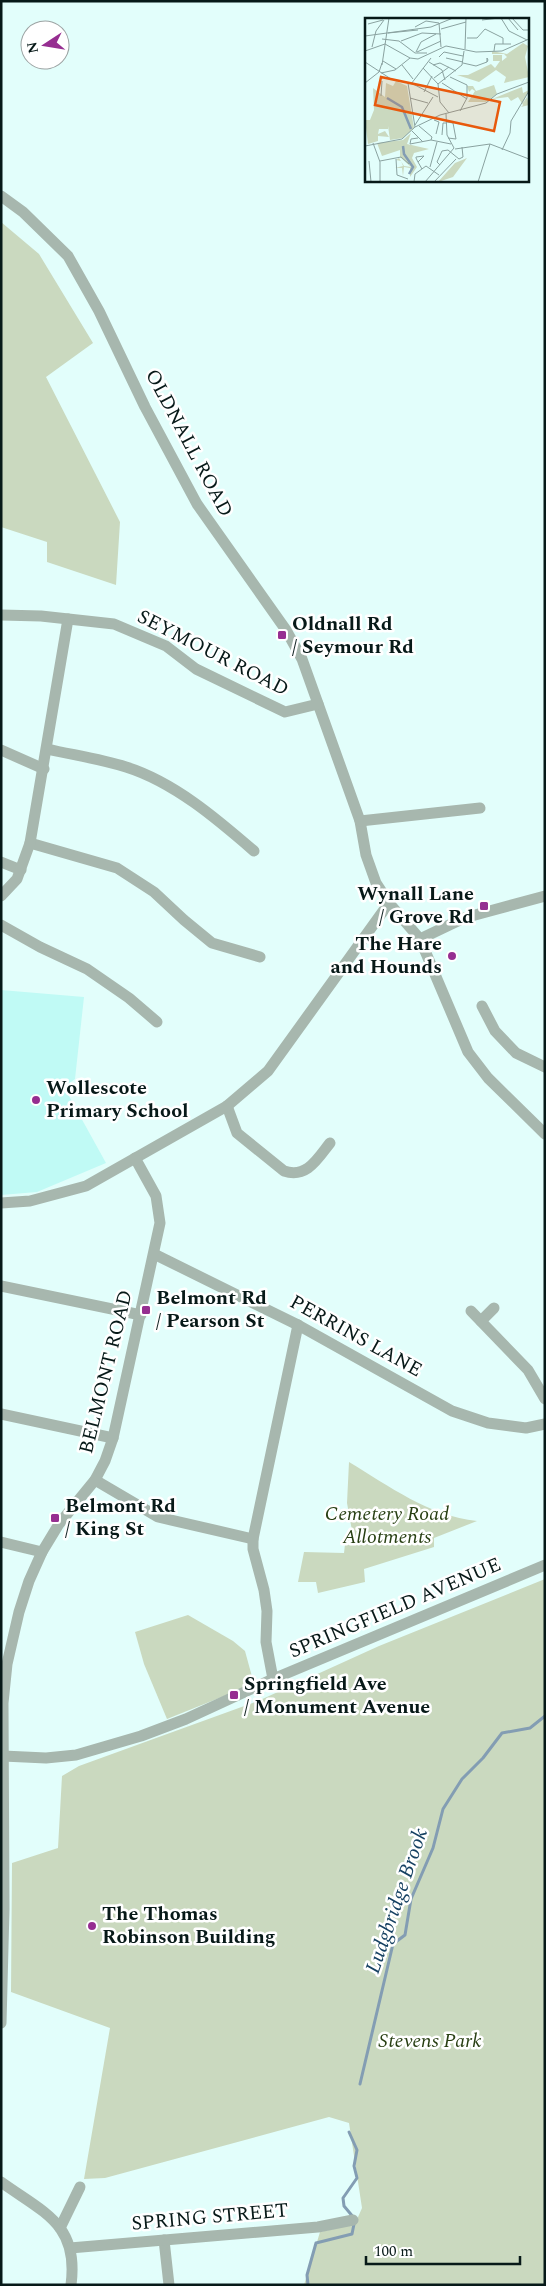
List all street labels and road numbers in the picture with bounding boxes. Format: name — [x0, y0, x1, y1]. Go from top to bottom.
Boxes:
street label: OLDNALL ROAD — [137, 364, 241, 522]
street label: SEYMOUR ROAD — [132, 602, 294, 704]
street label: BELMONT ROAD — [71, 1287, 141, 1457]
street label: PERRINS LANE — [284, 1287, 428, 1385]
street label: SPRINGFIELD AVENUE — [284, 1550, 506, 1666]
street label: SPRING STREET — [130, 2195, 290, 2239]

